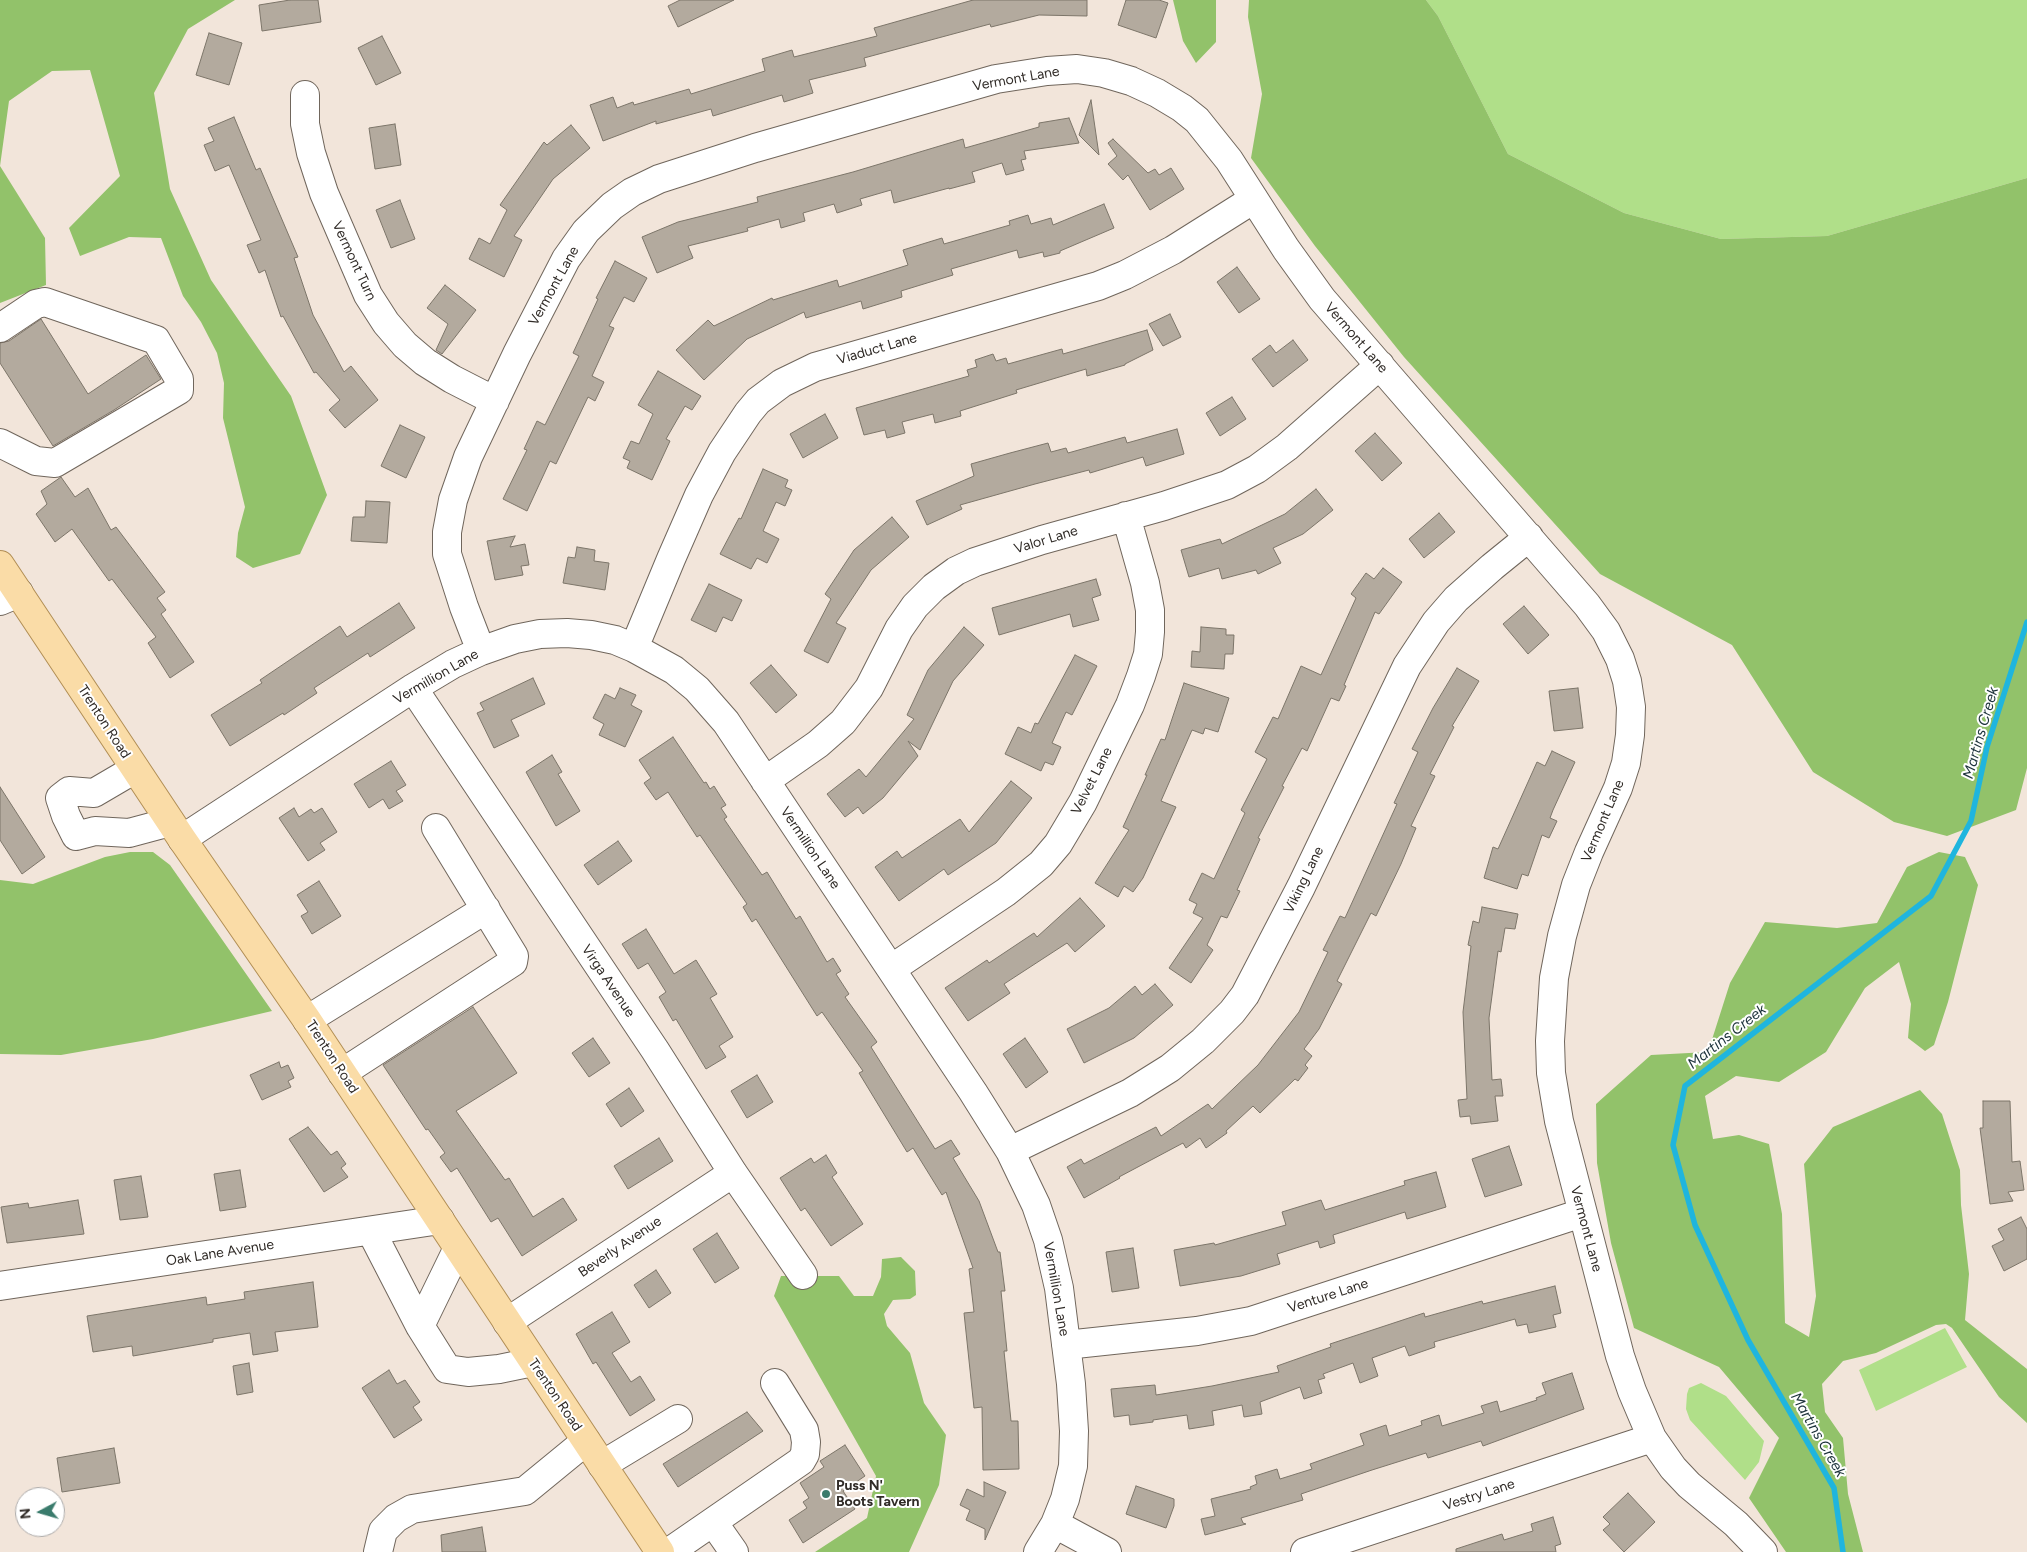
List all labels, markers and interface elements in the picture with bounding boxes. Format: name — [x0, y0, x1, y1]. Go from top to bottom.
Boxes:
street label: Vermont Lane — [971, 63, 1061, 95]
street label: Vermont Turn — [328, 219, 380, 303]
street label: Vermont Lane — [525, 243, 583, 329]
street label: Vermont Lane — [1321, 299, 1391, 377]
street label: Viaduct Lane — [835, 330, 919, 368]
street label: Valor Lane — [1012, 522, 1080, 558]
street label: Vermillion Lane — [391, 646, 481, 708]
street label: Trenton Road — [74, 682, 134, 762]
water label: Martins Creek — [1959, 685, 2003, 781]
street label: Velvet Lane — [1068, 745, 1116, 817]
street label: Vermont Lane — [1578, 777, 1628, 865]
street label: Vermillion Lane — [776, 804, 844, 892]
street label: Viking Lane — [1281, 844, 1327, 916]
street label: Virga Avenue — [578, 942, 638, 1020]
water label: Martins Creek — [1684, 1001, 1770, 1073]
street label: Trenton Road — [302, 1017, 362, 1097]
street label: Vermont Lane — [1566, 1184, 1606, 1274]
street label: Beverly Avenue — [575, 1213, 665, 1281]
street label: Oak Lane Avenue — [165, 1236, 275, 1270]
street label: Vermillion Lane — [1039, 1241, 1073, 1337]
street label: Venture Lane — [1286, 1275, 1370, 1317]
street label: Trenton Road — [525, 1355, 585, 1435]
water label: Martins Creek — [1787, 1390, 1849, 1480]
street label: Vestry Lane — [1441, 1476, 1517, 1514]
place label: Puss N' Boots Tavern — [836, 1478, 919, 1510]
north arrow — [15, 1487, 65, 1537]
marker: Puss N' Boots Tavern — [820, 1488, 832, 1500]
text: N — [17, 1507, 35, 1520]

